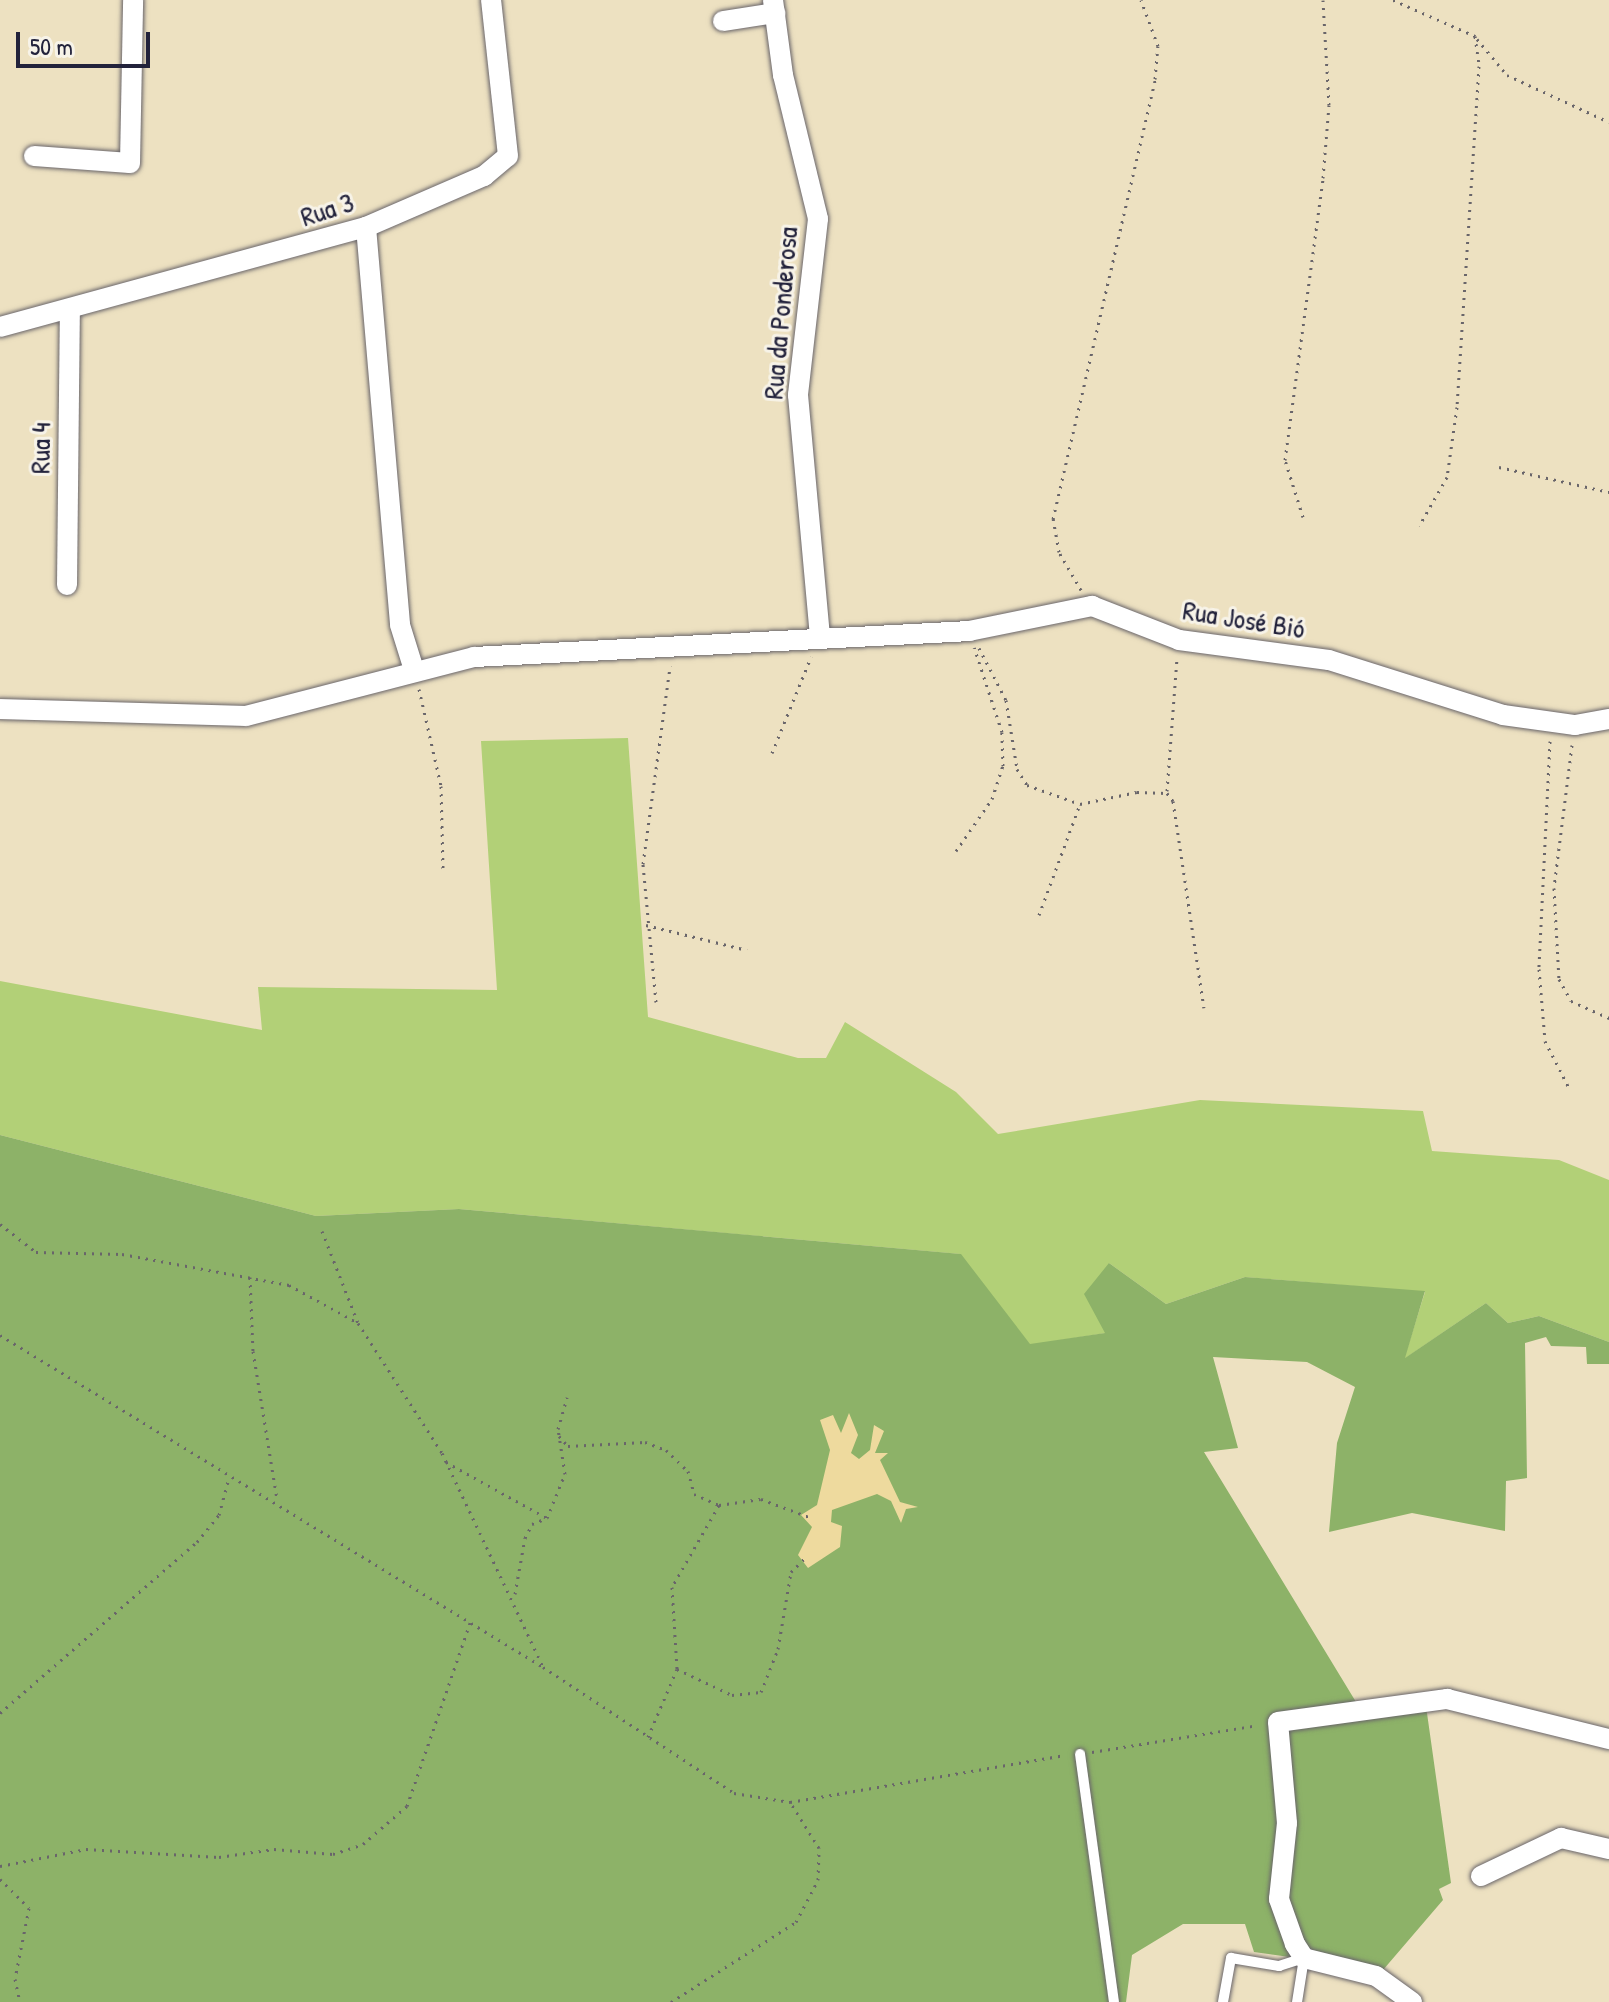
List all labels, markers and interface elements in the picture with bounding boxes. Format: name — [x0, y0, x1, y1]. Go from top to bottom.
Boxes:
scale bar — [20, 16, 154, 66]
text: 50 m — [30, 30, 73, 62]
street label: Rua 3 — [296, 185, 358, 233]
street label: Rua da Ponderosa — [756, 225, 804, 401]
street label: Rua 4 — [23, 422, 57, 474]
street label: Rua José Bió — [1181, 593, 1307, 645]

